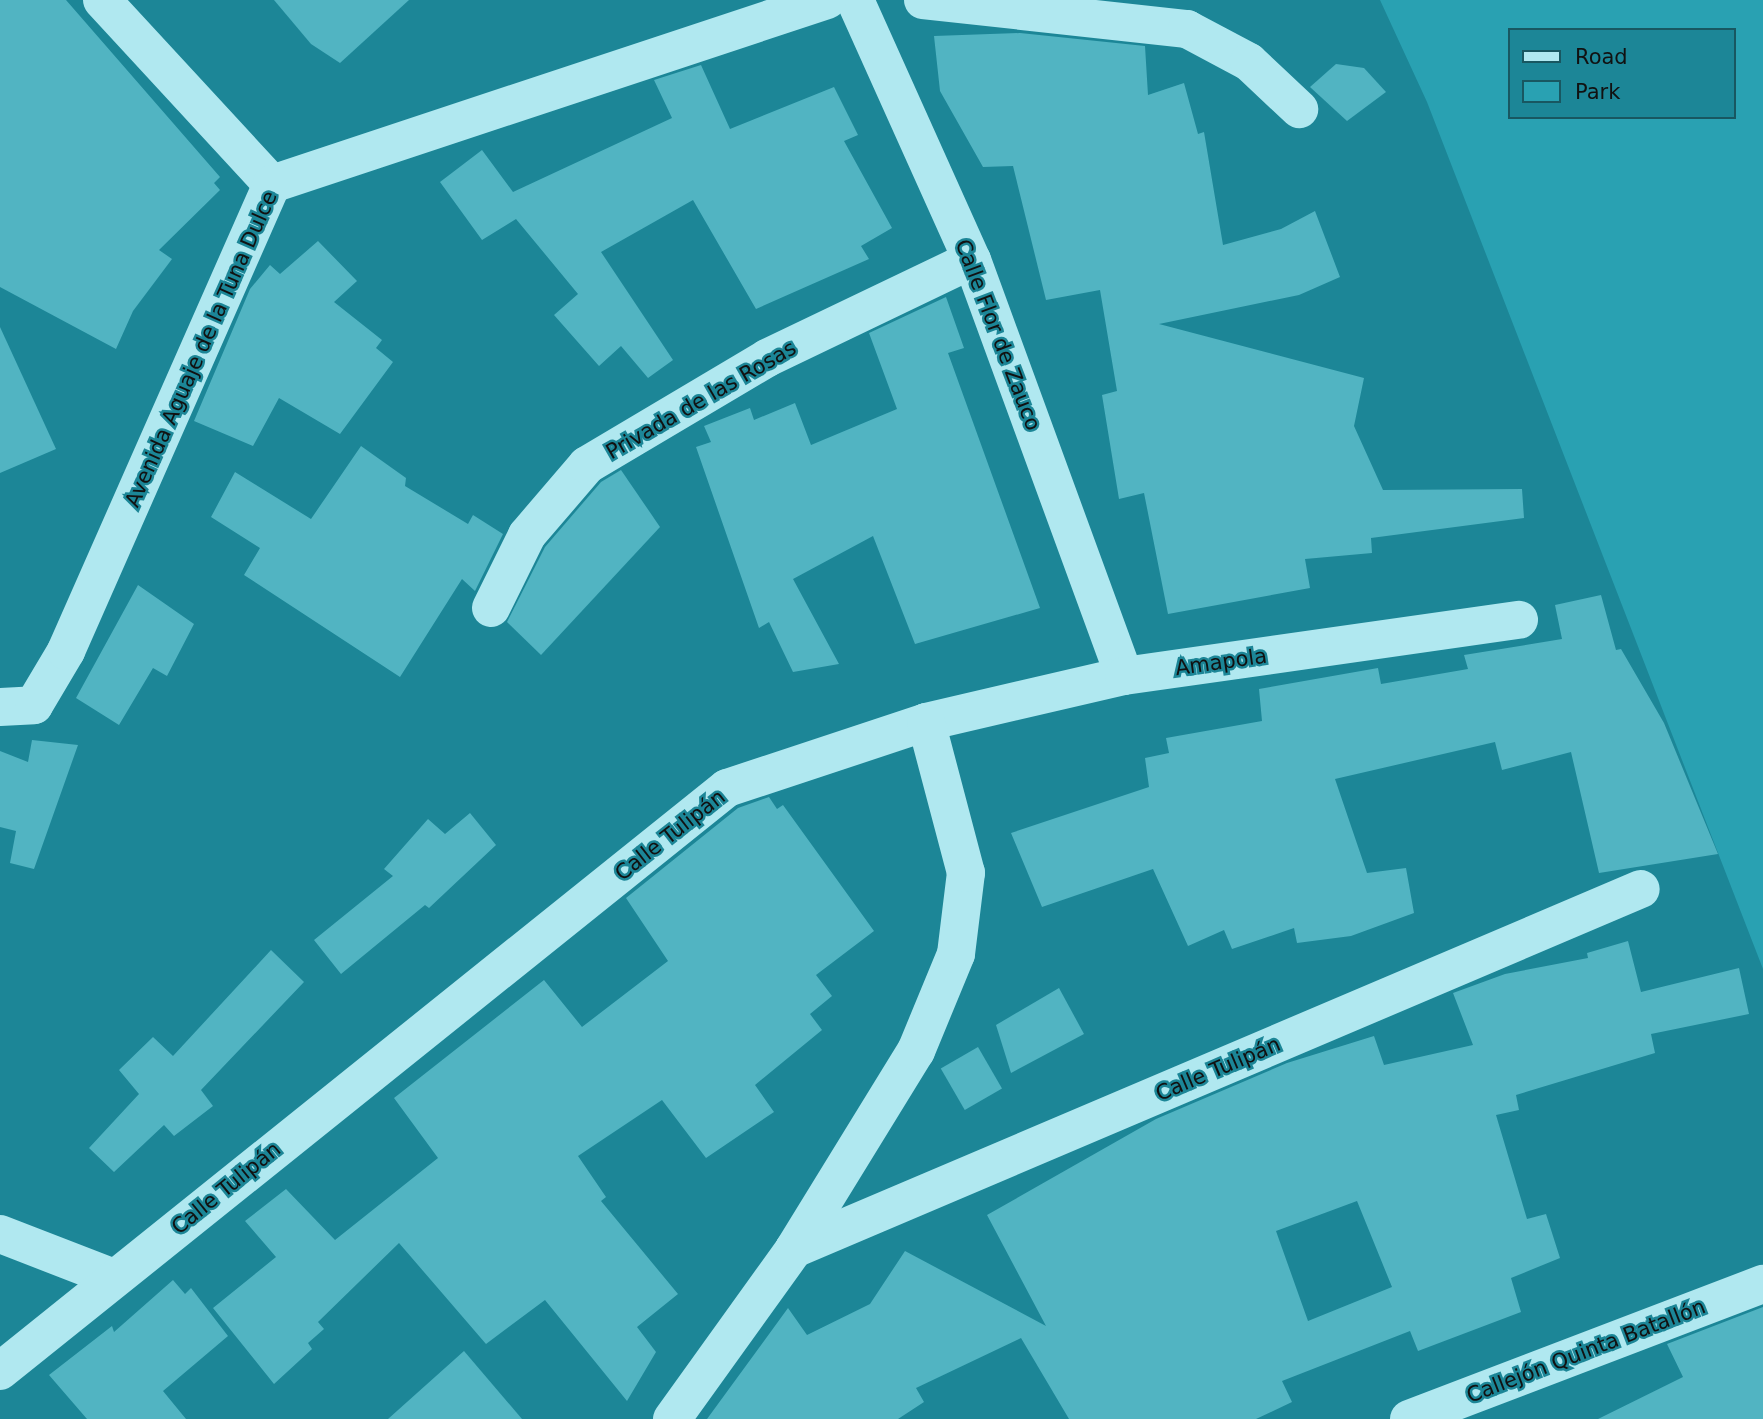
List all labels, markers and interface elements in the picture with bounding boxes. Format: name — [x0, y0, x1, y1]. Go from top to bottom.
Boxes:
legend — [1508, 28, 1735, 119]
text: Road — [1575, 45, 1628, 69]
text: Park — [1575, 80, 1620, 104]
street label: Avenida Aguaje de la Tuna Dulce — [120, 187, 282, 511]
street label: Calle Flor de Zauco — [950, 236, 1046, 434]
street label: Privada de las Rosas — [601, 335, 801, 465]
street label: Amapola — [1173, 643, 1269, 681]
street label: Calle Tulipán — [610, 784, 730, 886]
street label: Calle Tulipán — [1152, 1031, 1284, 1107]
street label: Calle Tulipán — [166, 1136, 286, 1240]
street label: Callejón Quinta Batallón — [1463, 1294, 1709, 1408]

